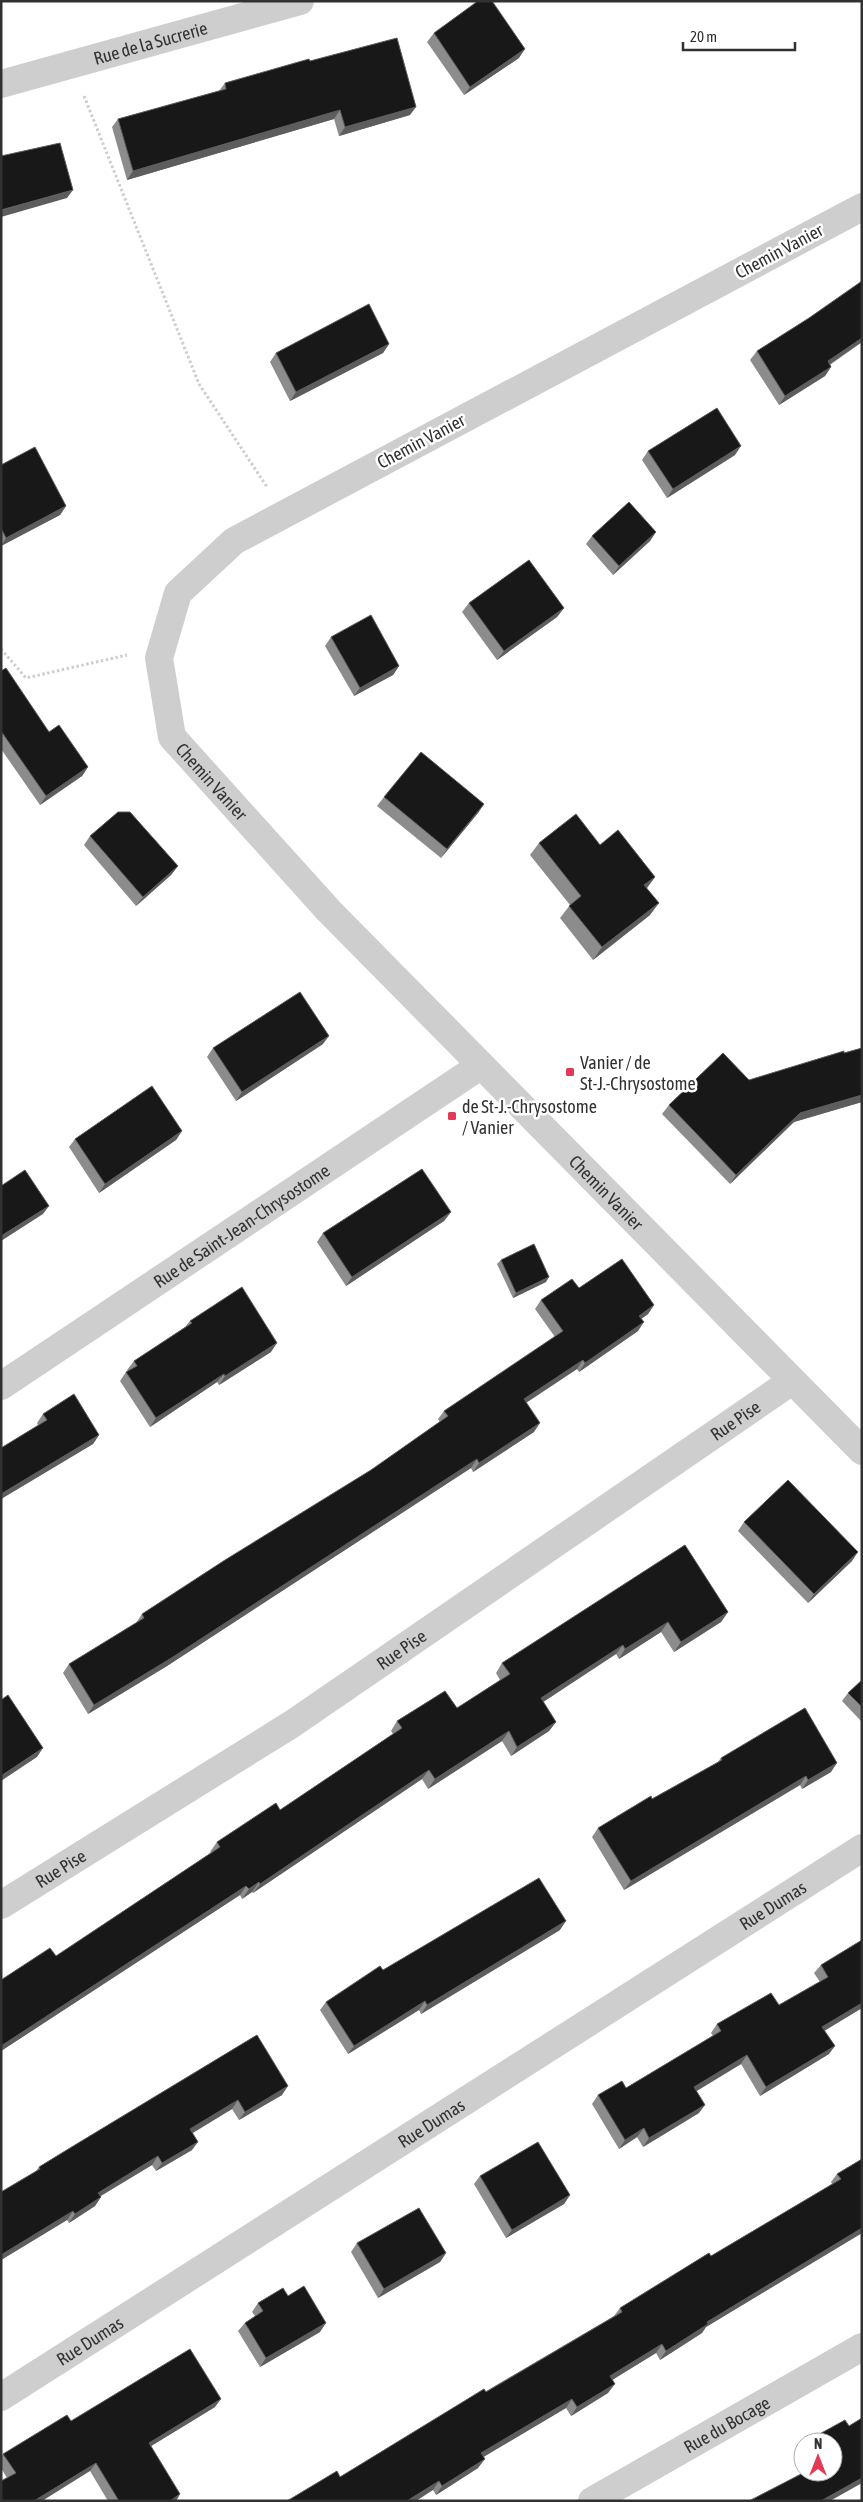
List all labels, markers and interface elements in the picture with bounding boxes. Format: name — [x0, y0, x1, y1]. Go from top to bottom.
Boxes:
street label: Rue de la Sucrerie — [91, 17, 210, 68]
scale bar — [683, 20, 796, 52]
text: 20 m — [690, 28, 717, 45]
street label: Chemin Vanier — [732, 219, 827, 283]
street label: Chemin Vanier — [374, 409, 469, 473]
street label: Chemin Vanier — [172, 738, 252, 824]
place label: Vanier / de St-J.-Chrysostome — [580, 1052, 696, 1094]
marker: Vanier / de St-J.-Chrysostome — [564, 1066, 576, 1078]
place label: de St-J.-Chrysostome / Vanier — [462, 1096, 597, 1138]
marker: de St-J.-Chrysostome / Vanier — [446, 1110, 458, 1122]
street label: Chemin Vanier — [565, 1151, 648, 1234]
street label: Rue de Saint-Jean-Chrysostome — [149, 1159, 333, 1292]
street label: Rue Pise — [706, 1396, 764, 1444]
street label: Rue Pise — [372, 1625, 430, 1674]
street label: Rue Pise — [31, 1844, 90, 1892]
street label: Rue Dumas — [735, 1876, 810, 1934]
street label: Rue Dumas — [394, 2094, 468, 2152]
street label: Rue Dumas — [52, 2312, 127, 2370]
street label: Rue du Bocage — [680, 2391, 773, 2457]
north arrow — [793, 2432, 843, 2482]
text: N — [814, 2436, 822, 2452]

